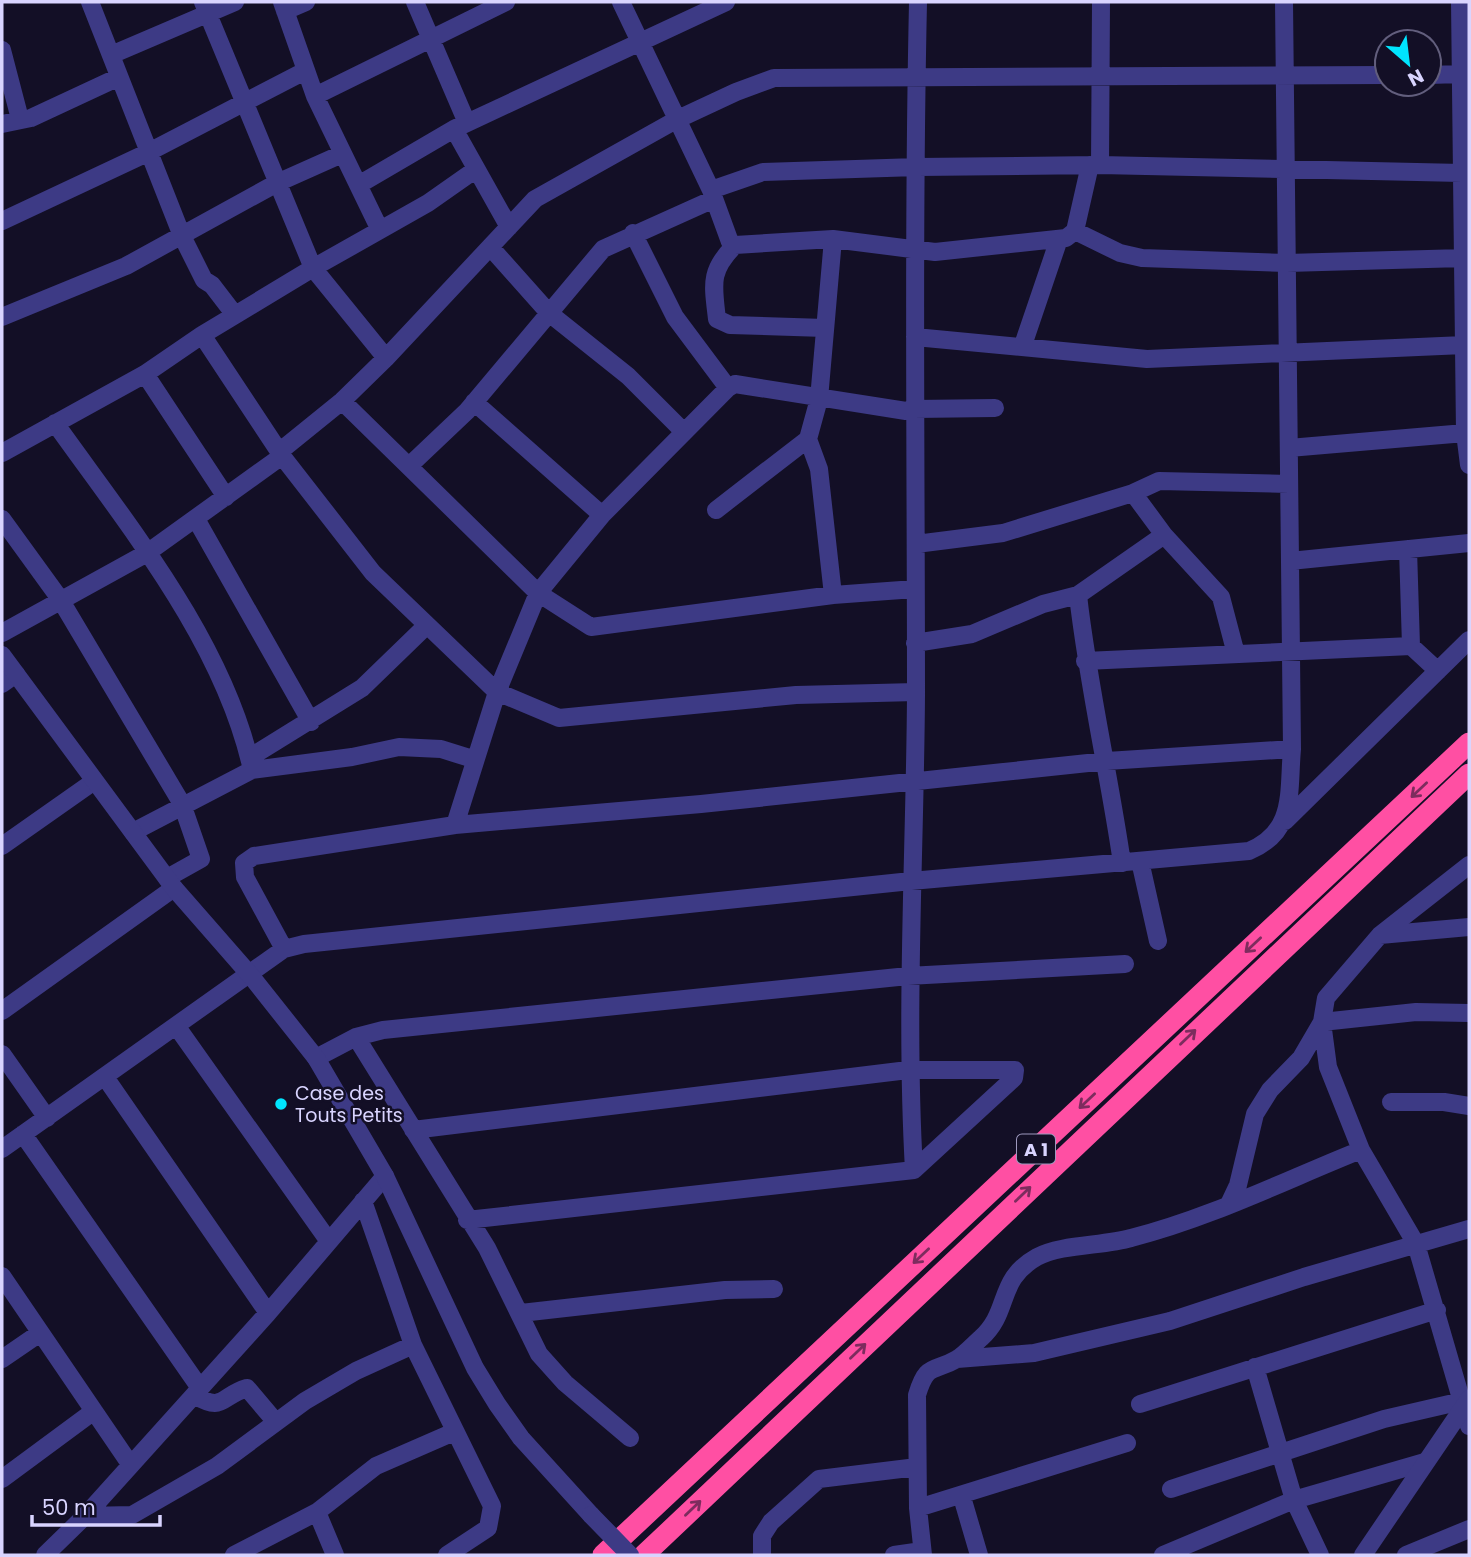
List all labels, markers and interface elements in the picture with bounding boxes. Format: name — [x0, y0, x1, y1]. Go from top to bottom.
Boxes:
north arrow — [1373, 28, 1443, 98]
text: N — [1403, 62, 1428, 93]
one-way arrow — [1411, 781, 1428, 798]
one-way arrow — [1245, 937, 1262, 954]
one-way arrow — [1179, 1029, 1196, 1046]
place label: Case des Touts Petits — [295, 1080, 403, 1129]
one-way arrow — [1079, 1092, 1096, 1109]
marker: Case des Touts Petits — [273, 1096, 289, 1112]
road number: A 1 — [1017, 1134, 1055, 1164]
one-way arrow — [1014, 1186, 1031, 1203]
one-way arrow — [913, 1248, 930, 1265]
one-way arrow — [849, 1343, 866, 1360]
scale bar — [32, 1484, 159, 1528]
text: 50 m — [42, 1493, 96, 1522]
one-way arrow — [685, 1500, 702, 1517]

